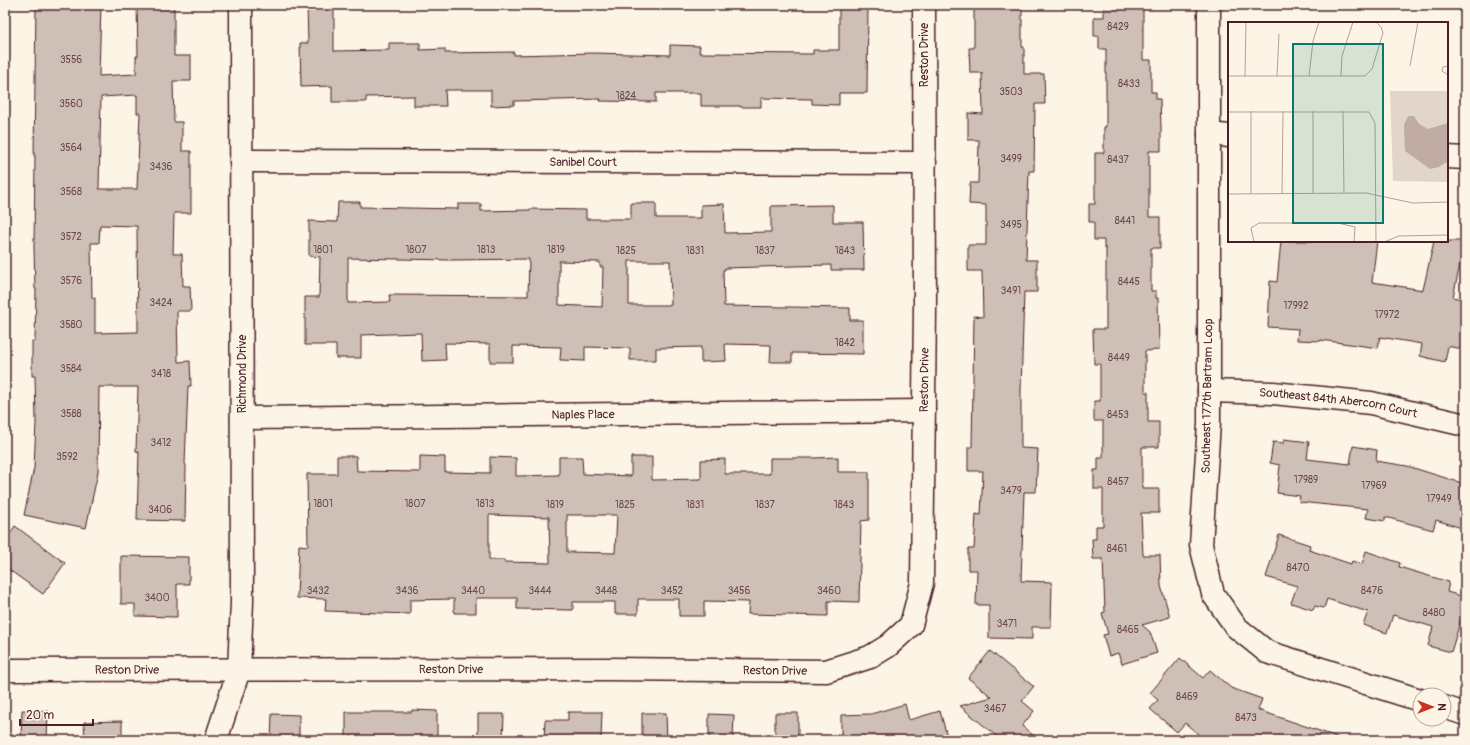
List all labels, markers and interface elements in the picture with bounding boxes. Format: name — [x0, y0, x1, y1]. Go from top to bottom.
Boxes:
house number: 8429 — [1107, 21, 1129, 33]
inset map — [1228, 22, 1448, 242]
street label: Reston Drive — [917, 23, 932, 87]
house number: 3556 — [60, 54, 82, 66]
house number: 8433 — [1118, 78, 1140, 90]
house number: 3503 — [999, 86, 1023, 98]
house number: 1824 — [616, 90, 636, 102]
house number: 3560 — [59, 98, 83, 110]
house number: 3564 — [60, 142, 83, 154]
house number: 3499 — [1000, 153, 1022, 165]
house number: 8437 — [1107, 154, 1130, 166]
street label: Sanibel Court — [549, 155, 617, 170]
house number: 3436 — [150, 161, 173, 173]
house number: 3568 — [60, 186, 82, 198]
house number: 8441 — [1115, 215, 1135, 227]
house number: 3495 — [1000, 219, 1022, 231]
house number: 3572 — [60, 231, 82, 243]
house number: 1801 — [313, 244, 333, 256]
house number: 1807 — [405, 244, 427, 256]
house number: 1813 — [477, 244, 496, 256]
house number: 1819 — [547, 244, 565, 256]
house number: 1825 — [616, 245, 636, 257]
house number: 1831 — [686, 245, 704, 257]
house number: 1837 — [755, 245, 776, 257]
house number: 1843 — [835, 245, 856, 257]
house number: 3576 — [60, 275, 82, 287]
house number: 8445 — [1118, 276, 1140, 288]
house number: 3491 — [1001, 285, 1021, 297]
house number: 3424 — [150, 297, 173, 309]
house number: 17992 — [1283, 300, 1309, 312]
house number: 17972 — [1374, 309, 1400, 321]
street label: Southeast 177th Bartram Loop — [1199, 318, 1216, 474]
house number: 3580 — [60, 319, 83, 331]
street label: Richmond Drive — [235, 335, 250, 413]
house number: 1842 — [835, 337, 856, 349]
street label: Reston Drive — [917, 347, 933, 412]
house number: 8449 — [1108, 352, 1130, 364]
house number: 3584 — [60, 363, 82, 375]
house number: 3418 — [151, 368, 171, 380]
street label: Southeast 84th Abercorn Court — [1259, 386, 1419, 422]
street label: Naples Place — [551, 407, 615, 423]
house number: 3588 — [60, 408, 82, 420]
house number: 8453 — [1107, 409, 1129, 421]
house number: 3412 — [151, 437, 172, 449]
house number: 3592 — [56, 451, 78, 463]
house number: 17989 — [1294, 474, 1318, 486]
house number: 8457 — [1107, 476, 1129, 488]
house number: 17969 — [1361, 480, 1387, 492]
house number: 3479 — [1000, 485, 1022, 497]
house number: 17949 — [1426, 493, 1452, 505]
house number: 1801 — [313, 498, 333, 510]
house number: 1807 — [404, 498, 426, 510]
house number: 1813 — [476, 498, 495, 510]
house number: 1819 — [546, 499, 564, 511]
house number: 1825 — [615, 499, 635, 511]
house number: 1831 — [686, 499, 704, 511]
house number: 1837 — [755, 499, 776, 511]
house number: 1843 — [834, 499, 855, 511]
house number: 3406 — [148, 504, 172, 516]
house number: 8461 — [1107, 543, 1127, 555]
house number: 8470 — [1287, 562, 1310, 574]
house number: 3432 — [307, 585, 330, 597]
house number: 3436 — [396, 585, 419, 597]
house number: 3440 — [461, 585, 485, 597]
house number: 3444 — [529, 585, 552, 597]
house number: 3448 — [595, 585, 617, 597]
house number: 3452 — [661, 585, 684, 597]
house number: 3456 — [728, 585, 750, 597]
house number: 3460 — [817, 585, 841, 597]
house number: 8476 — [1361, 585, 1383, 597]
house number: 3400 — [144, 592, 170, 604]
house number: 8480 — [1423, 607, 1446, 619]
house number: 3471 — [997, 618, 1017, 630]
house number: 8465 — [1117, 624, 1139, 636]
street label: Reston Drive — [419, 662, 483, 677]
street label: Reston Drive — [95, 663, 159, 678]
street label: Reston Drive — [743, 663, 807, 679]
north arrow — [1412, 687, 1452, 727]
house number: 8469 — [1176, 691, 1198, 703]
scale bar — [20, 701, 93, 727]
house number: 3467 — [984, 703, 1007, 715]
text: N — [1435, 703, 1448, 711]
text: 20 m — [26, 708, 55, 723]
house number: 8473 — [1235, 712, 1257, 724]

